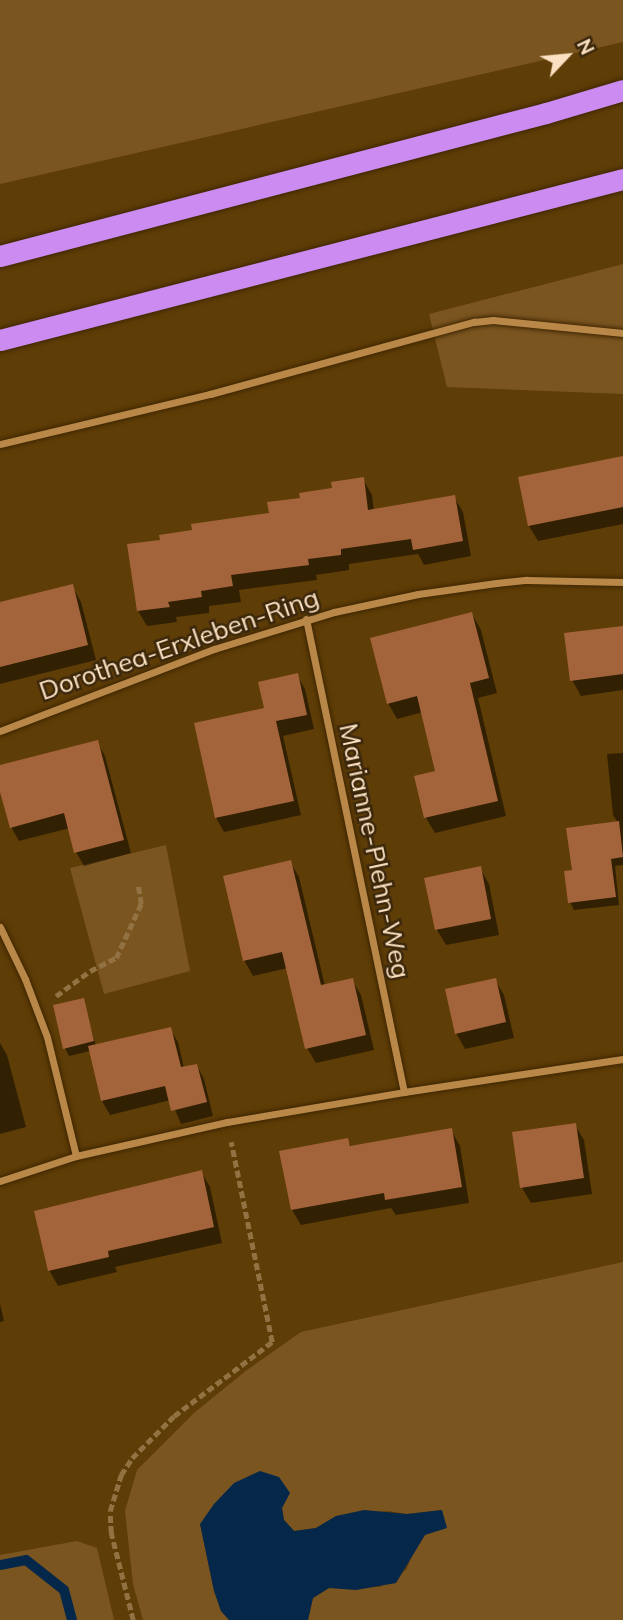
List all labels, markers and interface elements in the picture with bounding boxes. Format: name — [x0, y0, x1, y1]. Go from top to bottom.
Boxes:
north arrow — [532, 21, 602, 91]
text: N — [572, 35, 600, 59]
street label: Dorothea-Erxleben-Ring — [35, 581, 323, 707]
street label: Marianne-Plehn-Weg — [333, 721, 417, 981]

